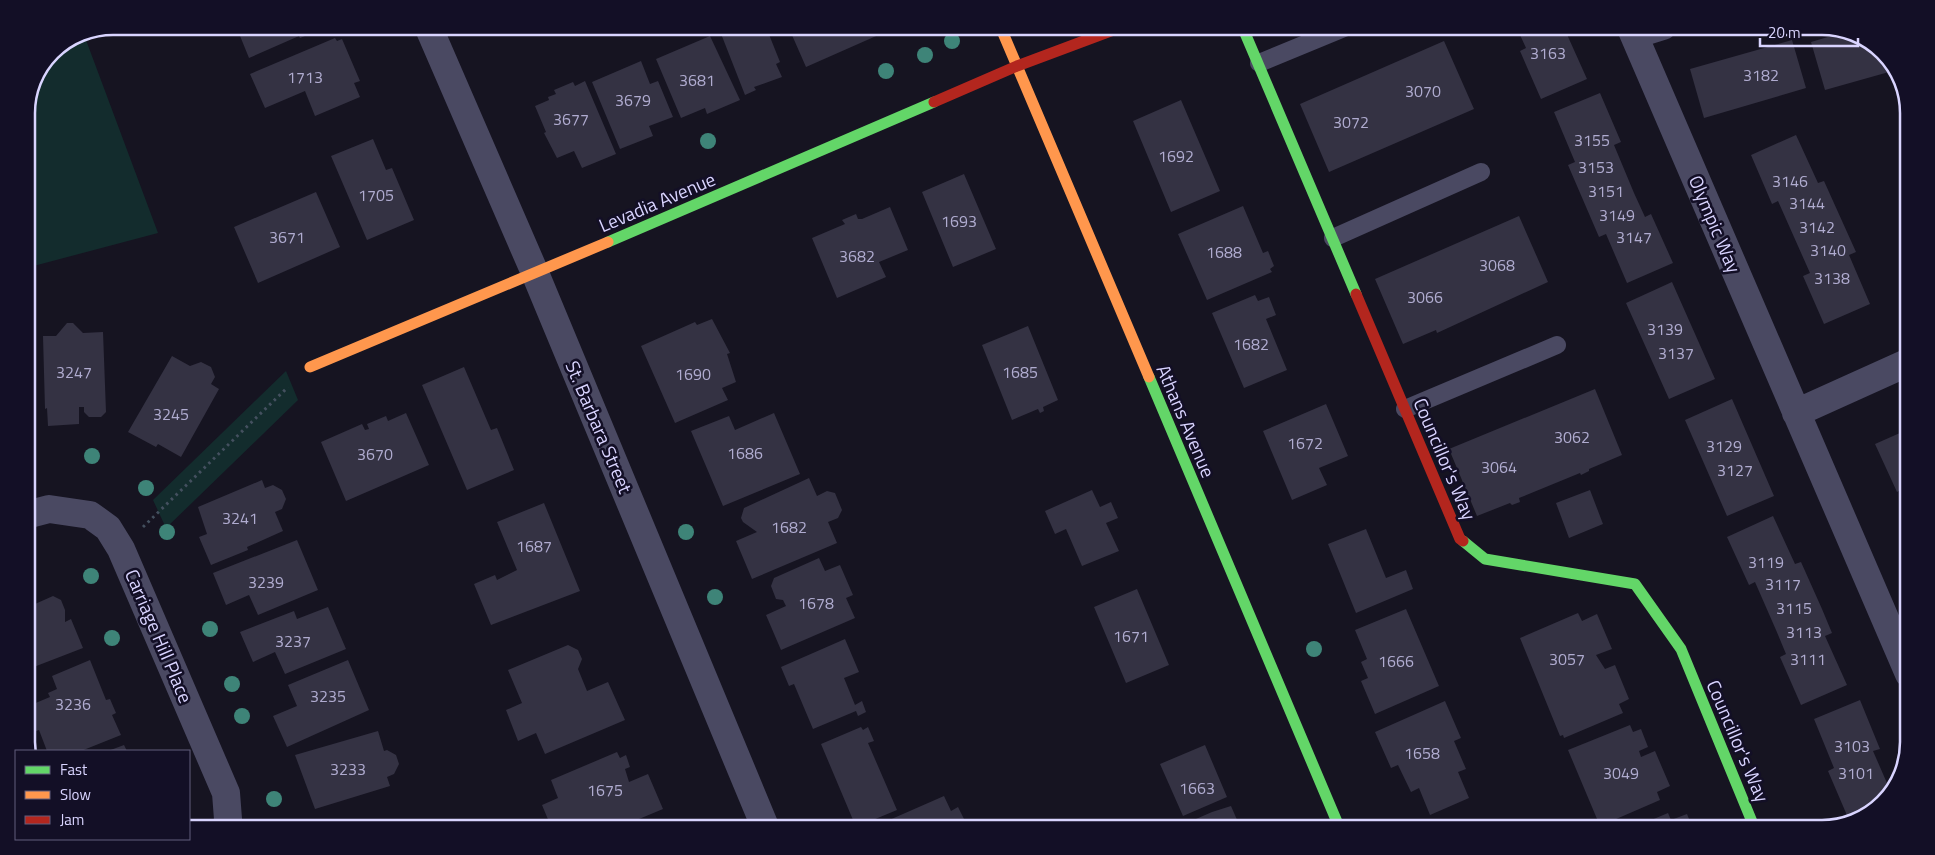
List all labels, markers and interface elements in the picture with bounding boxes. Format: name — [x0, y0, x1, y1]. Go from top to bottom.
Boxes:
scale bar — [1760, 15, 1858, 47]
text: 20 m — [1768, 21, 1801, 44]
house number: 3163 — [1530, 41, 1566, 65]
house number: 3182 — [1743, 63, 1779, 87]
house number: 1713 — [287, 65, 323, 89]
house number: 3681 — [679, 68, 715, 92]
house number: 3070 — [1405, 79, 1441, 103]
house number: 3679 — [615, 88, 651, 112]
house number: 3677 — [553, 107, 589, 131]
house number: 3072 — [1333, 110, 1369, 134]
house number: 3155 — [1574, 128, 1610, 152]
house number: 1692 — [1158, 144, 1194, 168]
house number: 3153 — [1578, 155, 1614, 179]
street label: Levadia Avenue — [594, 164, 720, 239]
house number: 3146 — [1772, 169, 1808, 193]
street label: Olympic Way — [1682, 170, 1749, 277]
house number: 3151 — [1588, 179, 1624, 203]
house number: 1705 — [358, 183, 394, 207]
house number: 3144 — [1789, 191, 1825, 215]
house number: 3149 — [1599, 203, 1635, 227]
house number: 1693 — [941, 209, 977, 233]
house number: 3142 — [1799, 215, 1835, 239]
house number: 3671 — [269, 225, 305, 249]
house number: 3147 — [1616, 225, 1652, 249]
house number: 3140 — [1810, 238, 1846, 262]
house number: 1688 — [1206, 240, 1242, 264]
house number: 3682 — [839, 244, 875, 268]
house number: 3068 — [1479, 253, 1515, 277]
house number: 3138 — [1814, 266, 1850, 290]
house number: 3066 — [1407, 285, 1443, 309]
house number: 3139 — [1647, 317, 1683, 341]
house number: 1682 — [1233, 332, 1269, 356]
house number: 3137 — [1658, 341, 1694, 365]
street label: St. Barbara Street — [558, 356, 641, 498]
house number: 3247 — [56, 360, 92, 384]
house number: 1685 — [1002, 360, 1038, 384]
street label: Athans Avenue — [1150, 360, 1223, 482]
house number: 1690 — [675, 362, 711, 386]
street label: Councillor's Way — [1407, 393, 1484, 524]
house number: 3245 — [153, 402, 189, 426]
house number: 3062 — [1554, 425, 1590, 449]
house number: 1672 — [1287, 431, 1323, 455]
house number: 3129 — [1706, 434, 1742, 458]
house number: 1686 — [727, 441, 763, 465]
house number: 3670 — [357, 442, 393, 466]
house number: 3064 — [1481, 455, 1517, 479]
house number: 3127 — [1717, 458, 1753, 482]
house number: 3241 — [222, 506, 258, 530]
house number: 1682 — [771, 515, 807, 539]
house number: 1687 — [516, 534, 552, 558]
house number: 3119 — [1748, 550, 1784, 574]
street label: Carriage Hill Place — [118, 564, 201, 707]
house number: 3239 — [248, 570, 284, 594]
house number: 3117 — [1765, 572, 1801, 596]
house number: 1678 — [798, 591, 834, 615]
house number: 3115 — [1776, 596, 1812, 620]
house number: 3113 — [1786, 620, 1822, 644]
house number: 1671 — [1113, 624, 1149, 648]
house number: 3237 — [275, 629, 311, 653]
house number: 3057 — [1549, 647, 1585, 671]
house number: 3111 — [1790, 647, 1826, 671]
house number: 1666 — [1378, 649, 1414, 673]
street label: Councillor's Way — [1700, 675, 1777, 806]
house number: 3235 — [310, 684, 346, 708]
house number: 3236 — [55, 692, 91, 716]
house number: 3103 — [1834, 734, 1870, 758]
house number: 1658 — [1404, 741, 1440, 765]
legend — [15, 750, 190, 840]
house number: 3233 — [330, 757, 366, 781]
text: Fast — [60, 758, 88, 781]
house number: 3049 — [1603, 761, 1639, 785]
house number: 3101 — [1838, 761, 1874, 785]
house number: 1663 — [1179, 776, 1215, 800]
house number: 1675 — [587, 778, 623, 802]
text: Slow — [60, 783, 91, 806]
text: Jam — [60, 808, 84, 831]

